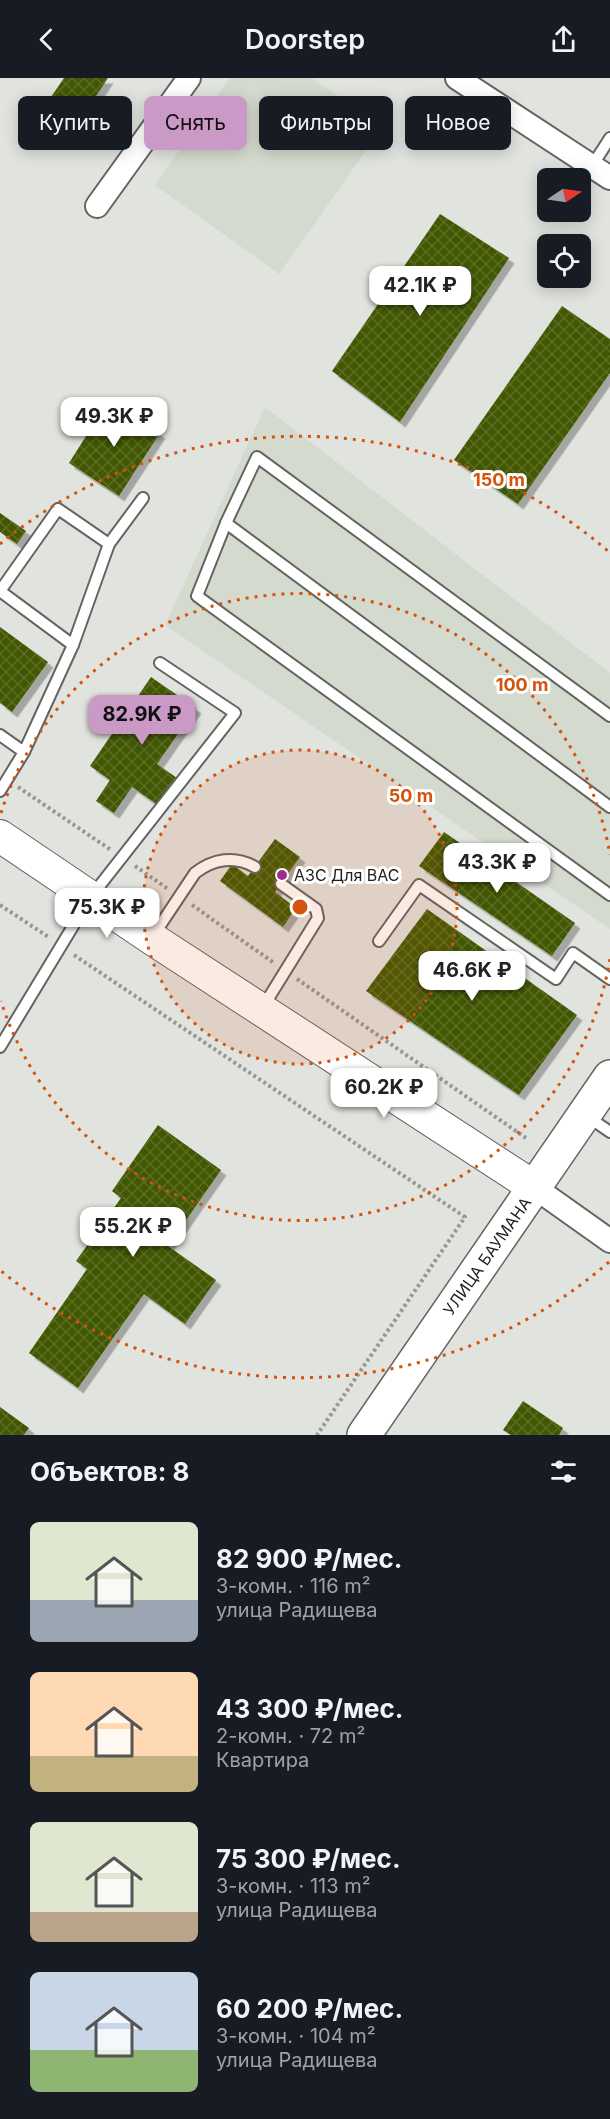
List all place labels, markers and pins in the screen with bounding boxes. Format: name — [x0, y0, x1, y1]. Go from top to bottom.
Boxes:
pin: 42.1K ₽ — [365, 266, 475, 317]
pin: 49.3K ₽ — [59, 397, 169, 448]
pin: 82.9K ₽ — [87, 695, 197, 746]
pin: 43.3K ₽ — [442, 843, 552, 894]
place label: АЗС Для ВАС — [294, 865, 399, 885]
marker: АЗС Для ВАС — [275, 868, 289, 882]
pin: 75.3K ₽ — [52, 888, 162, 939]
centre of rings — [290, 897, 310, 917]
pin: 46.6K ₽ — [417, 951, 527, 1002]
pin: 60.2K ₽ — [329, 1068, 439, 1119]
pin: 55.2K ₽ — [78, 1207, 188, 1258]

